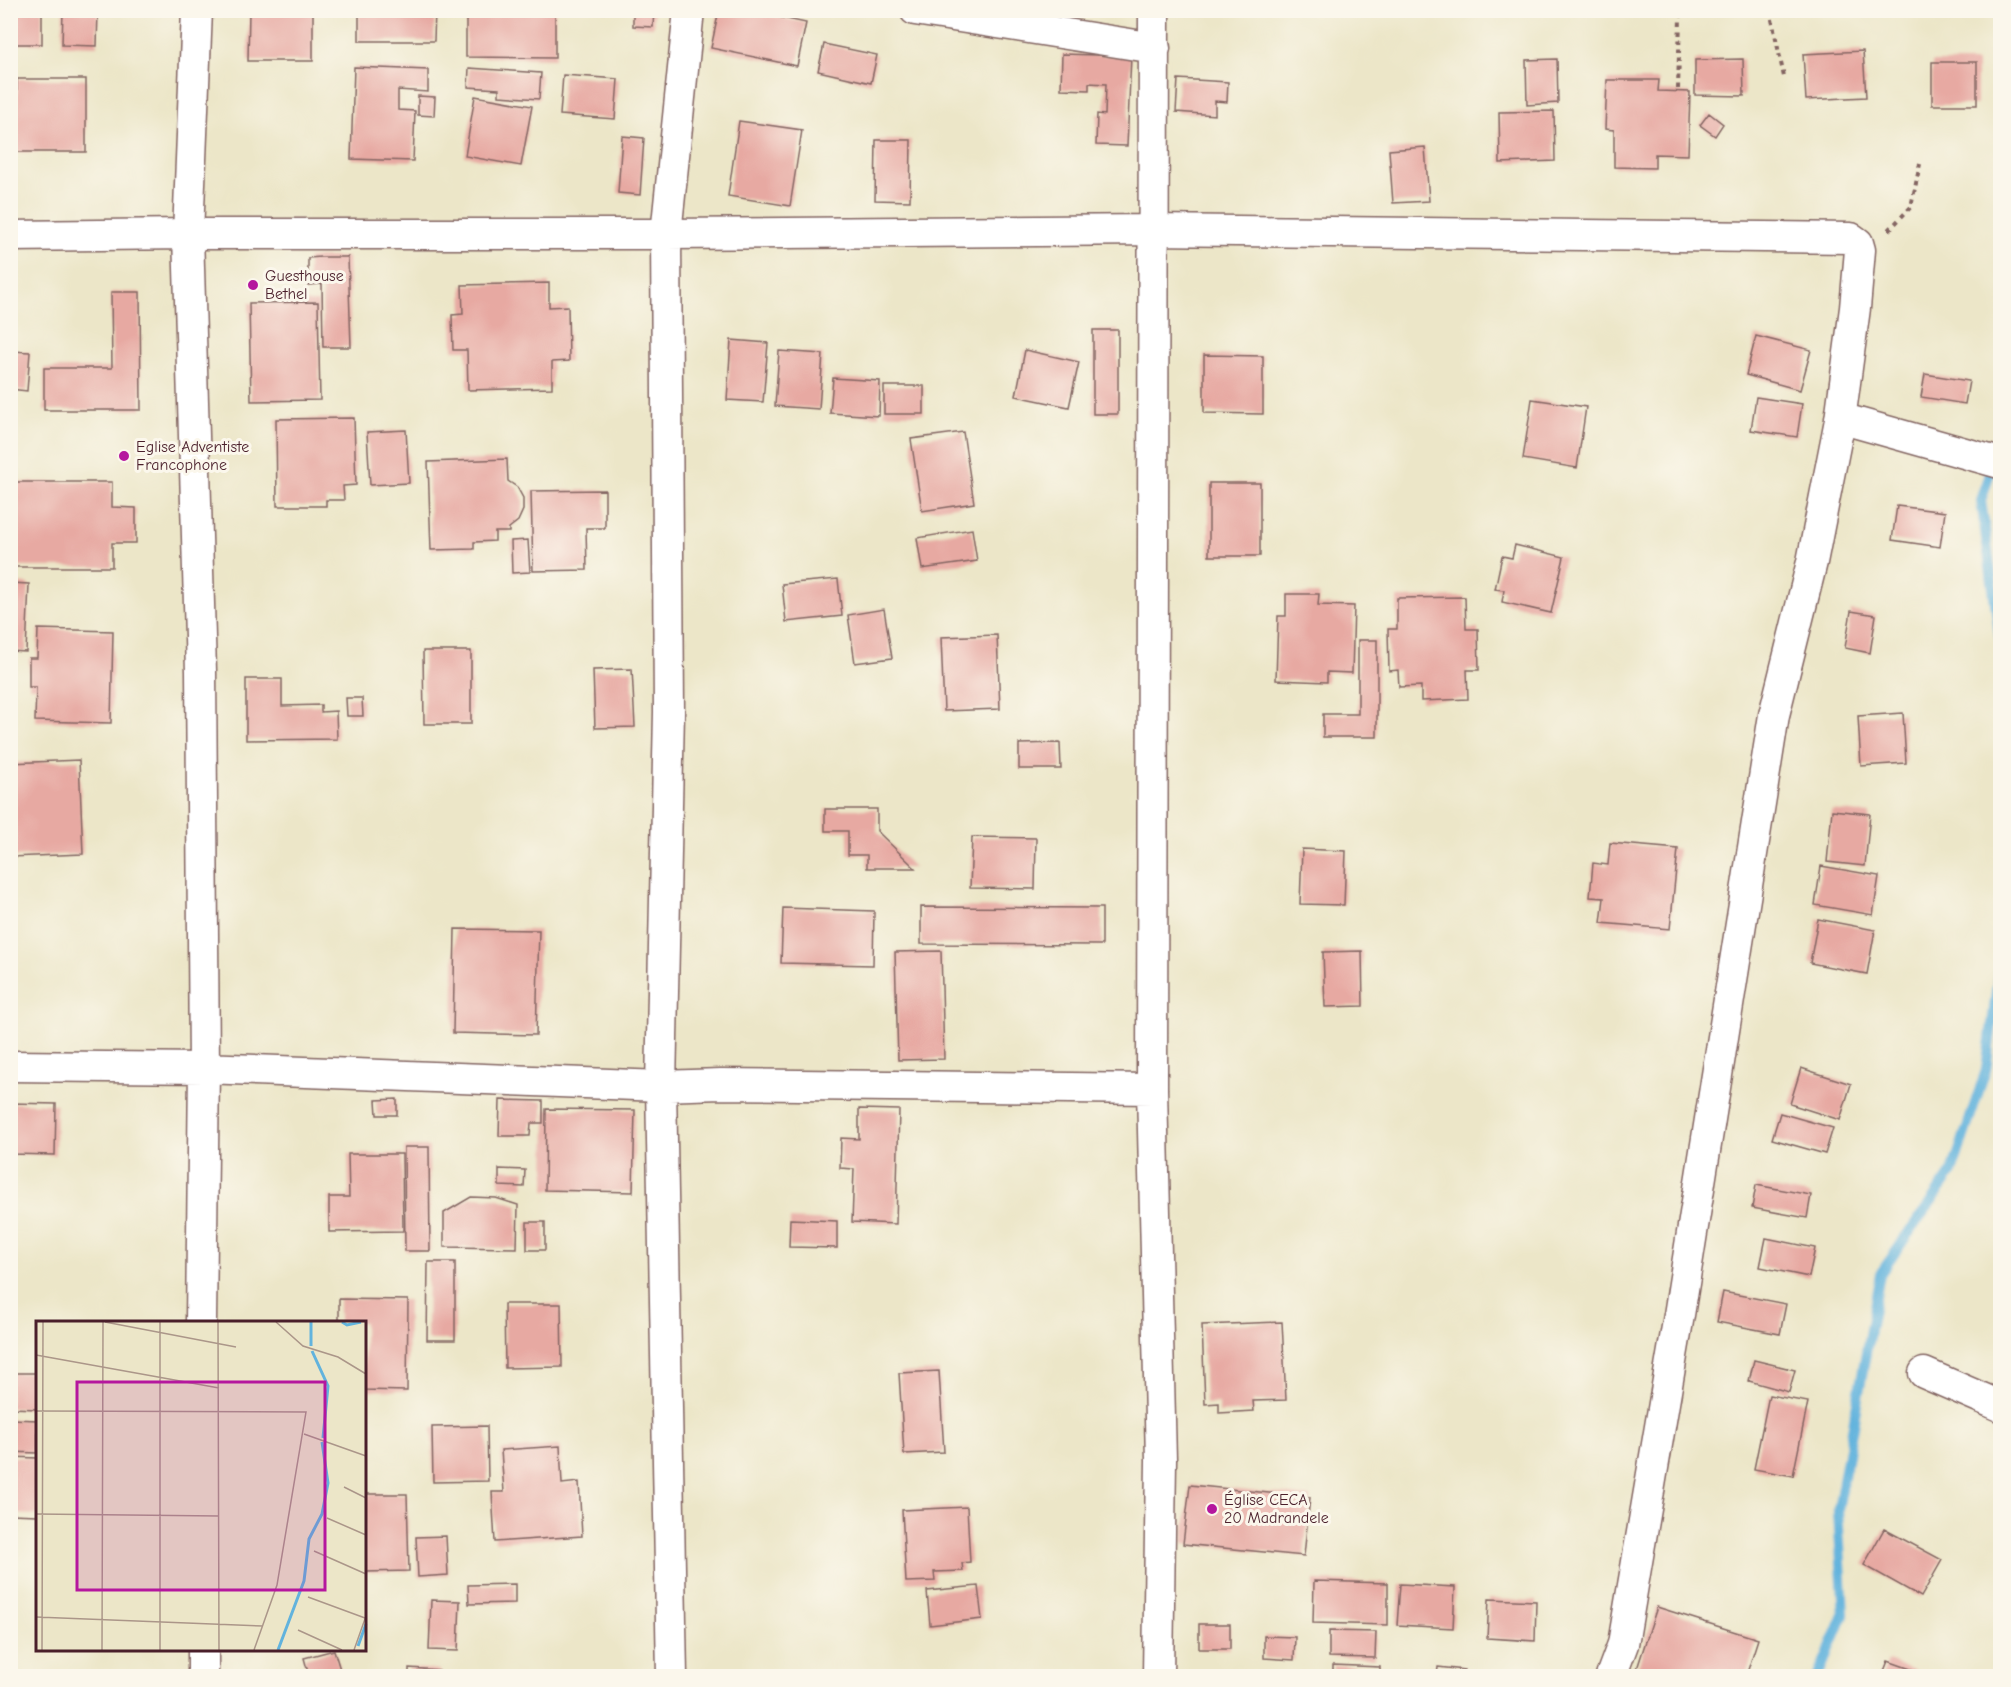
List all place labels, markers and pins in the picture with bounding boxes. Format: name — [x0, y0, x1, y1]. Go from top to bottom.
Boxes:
place label: Guesthouse Bethel — [265, 267, 344, 303]
marker: Guesthouse Bethel — [246, 278, 260, 292]
place label: Eglise Adventiste Francophone — [136, 438, 249, 474]
marker: Eglise Adventiste Francophone — [117, 449, 131, 463]
place label: Église CECA 20 Madrandele — [1224, 1490, 1329, 1527]
marker: Église CECA 20 Madrandele — [1205, 1502, 1219, 1516]

